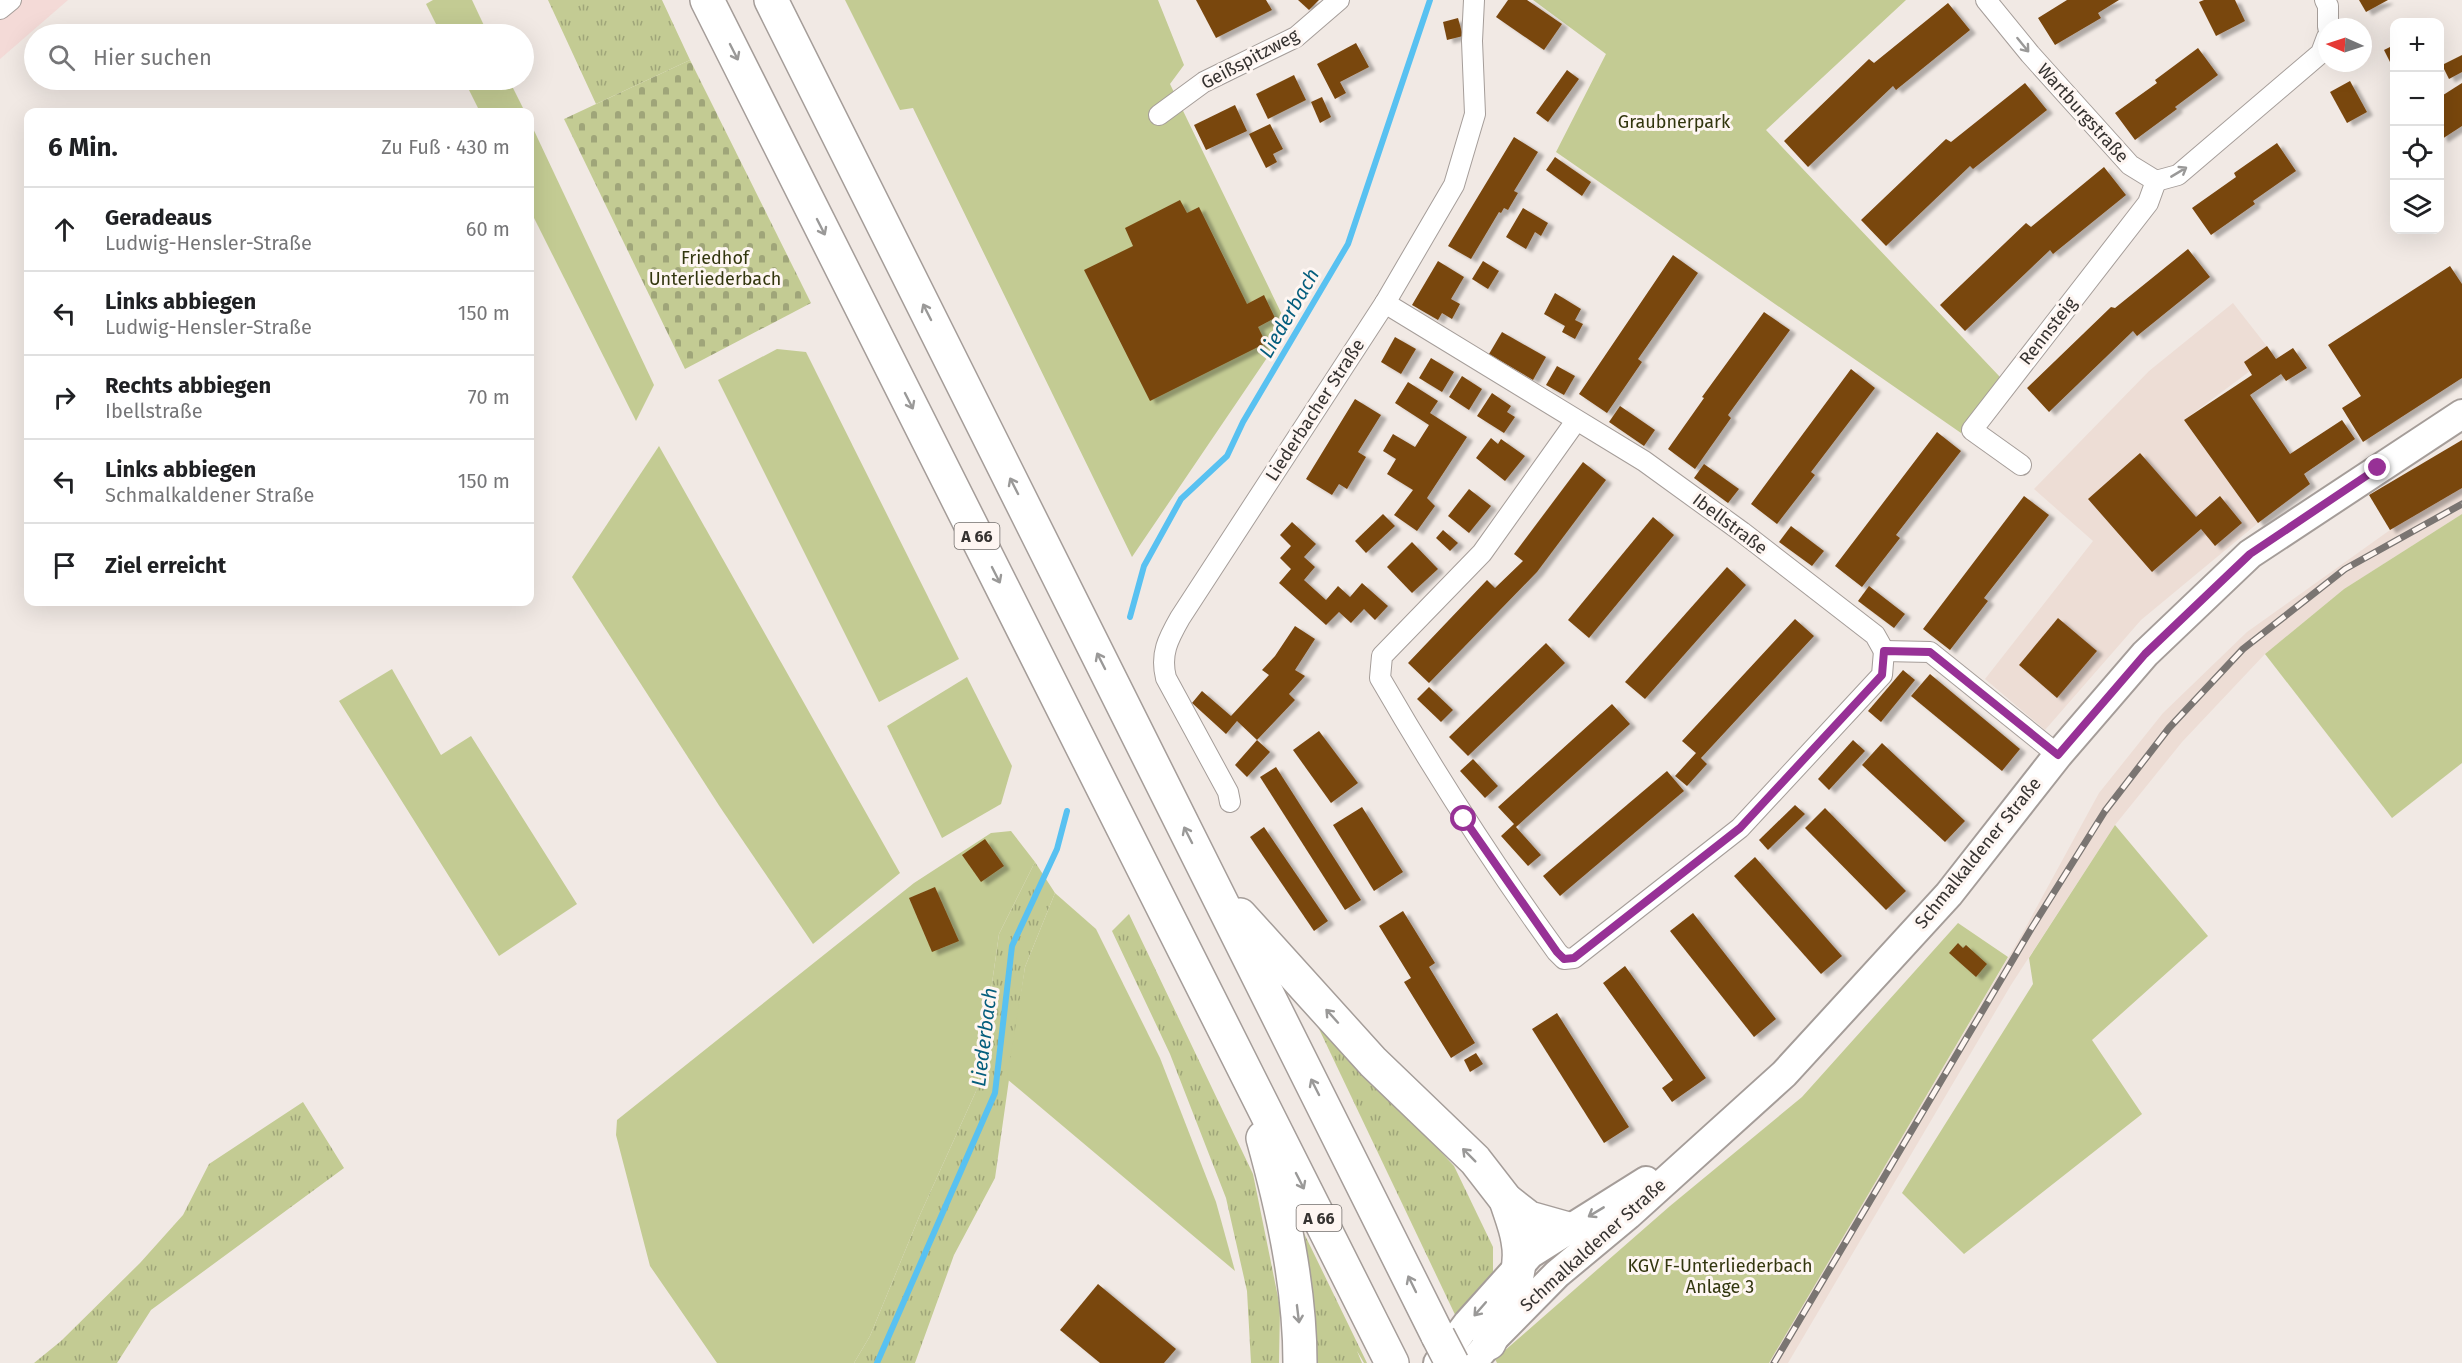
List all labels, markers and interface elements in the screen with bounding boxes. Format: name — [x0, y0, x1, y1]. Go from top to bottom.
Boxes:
north arrow — [2318, 18, 2372, 72]
map controls — [2390, 18, 2444, 234]
button: + — [2390, 18, 2444, 72]
search box — [24, 24, 534, 90]
street label: Geißspitzweg — [1197, 24, 1303, 94]
one-way arrow — [2016, 37, 2029, 53]
icon: search — [45, 41, 78, 74]
one-way arrow — [728, 43, 740, 61]
text: Hier suchen — [93, 44, 212, 71]
street label: Wartburgstraße — [2033, 59, 2133, 167]
button: − — [2390, 72, 2444, 126]
park label: Graubnerpark — [1618, 111, 1731, 133]
button: locate — [2390, 126, 2444, 180]
text: 6 Min. — [48, 132, 118, 163]
text: Zu Fuß · 430 m — [381, 135, 510, 159]
one-way arrow — [2170, 165, 2187, 178]
button: layers — [2390, 180, 2444, 234]
text: Geradeaus — [105, 204, 212, 231]
icon: ahead — [48, 213, 81, 246]
text: 60 m — [466, 217, 510, 241]
one-way arrow — [816, 217, 827, 235]
text: Ludwig-Hensler-Straße — [105, 231, 312, 255]
park label: Friedhof Unterliederbach — [649, 247, 781, 290]
water label: Liederbach — [1254, 264, 1324, 362]
text: Links abbiegen — [105, 288, 256, 315]
street label: Rennsteig — [2015, 292, 2082, 369]
icon: left — [48, 297, 81, 330]
text: 150 m — [458, 301, 510, 325]
one-way arrow — [921, 304, 933, 321]
text: Ludwig-Hensler-Straße — [105, 315, 312, 339]
street label: Liederbacher Straße — [1261, 335, 1369, 485]
text: Rechts abbiegen — [105, 372, 271, 399]
icon: right — [48, 381, 81, 414]
text: 70 m — [468, 385, 510, 409]
one-way arrow — [903, 391, 915, 409]
text: Ibellstraße — [105, 399, 203, 423]
route end — [2364, 454, 2390, 480]
text: Links abbiegen — [105, 456, 256, 483]
icon: left — [48, 465, 81, 498]
text: 150 m — [458, 469, 510, 493]
one-way arrow — [1008, 478, 1019, 496]
text: Schmalkaldener Straße — [105, 483, 315, 507]
street label: Ibellstraße — [1688, 489, 1772, 559]
road number: A 66 — [954, 523, 1000, 549]
icon: arrive — [48, 549, 81, 582]
text: Ziel erreicht — [105, 552, 226, 579]
one-way arrow — [991, 566, 1002, 584]
one-way arrow — [1095, 652, 1107, 670]
street label: Schmalkaldener Straße — [1910, 773, 2046, 933]
route start — [1450, 805, 1476, 831]
one-way arrow — [1182, 827, 1194, 845]
water label: Liederbach — [966, 986, 1002, 1088]
one-way arrow — [1325, 1009, 1339, 1024]
one-way arrow — [1308, 1079, 1320, 1097]
one-way arrow — [1461, 1148, 1476, 1163]
one-way arrow — [1295, 1171, 1307, 1189]
street label: Schmalkaldener Straße — [1516, 1174, 1670, 1316]
road number: A 66 — [1296, 1205, 1342, 1231]
one-way arrow — [1588, 1206, 1605, 1218]
park label: KGV F-Unterliederbach Anlage 3 — [1628, 1255, 1813, 1298]
one-way arrow — [1406, 1275, 1418, 1293]
one-way arrow — [1474, 1300, 1488, 1316]
one-way arrow — [1293, 1304, 1304, 1324]

